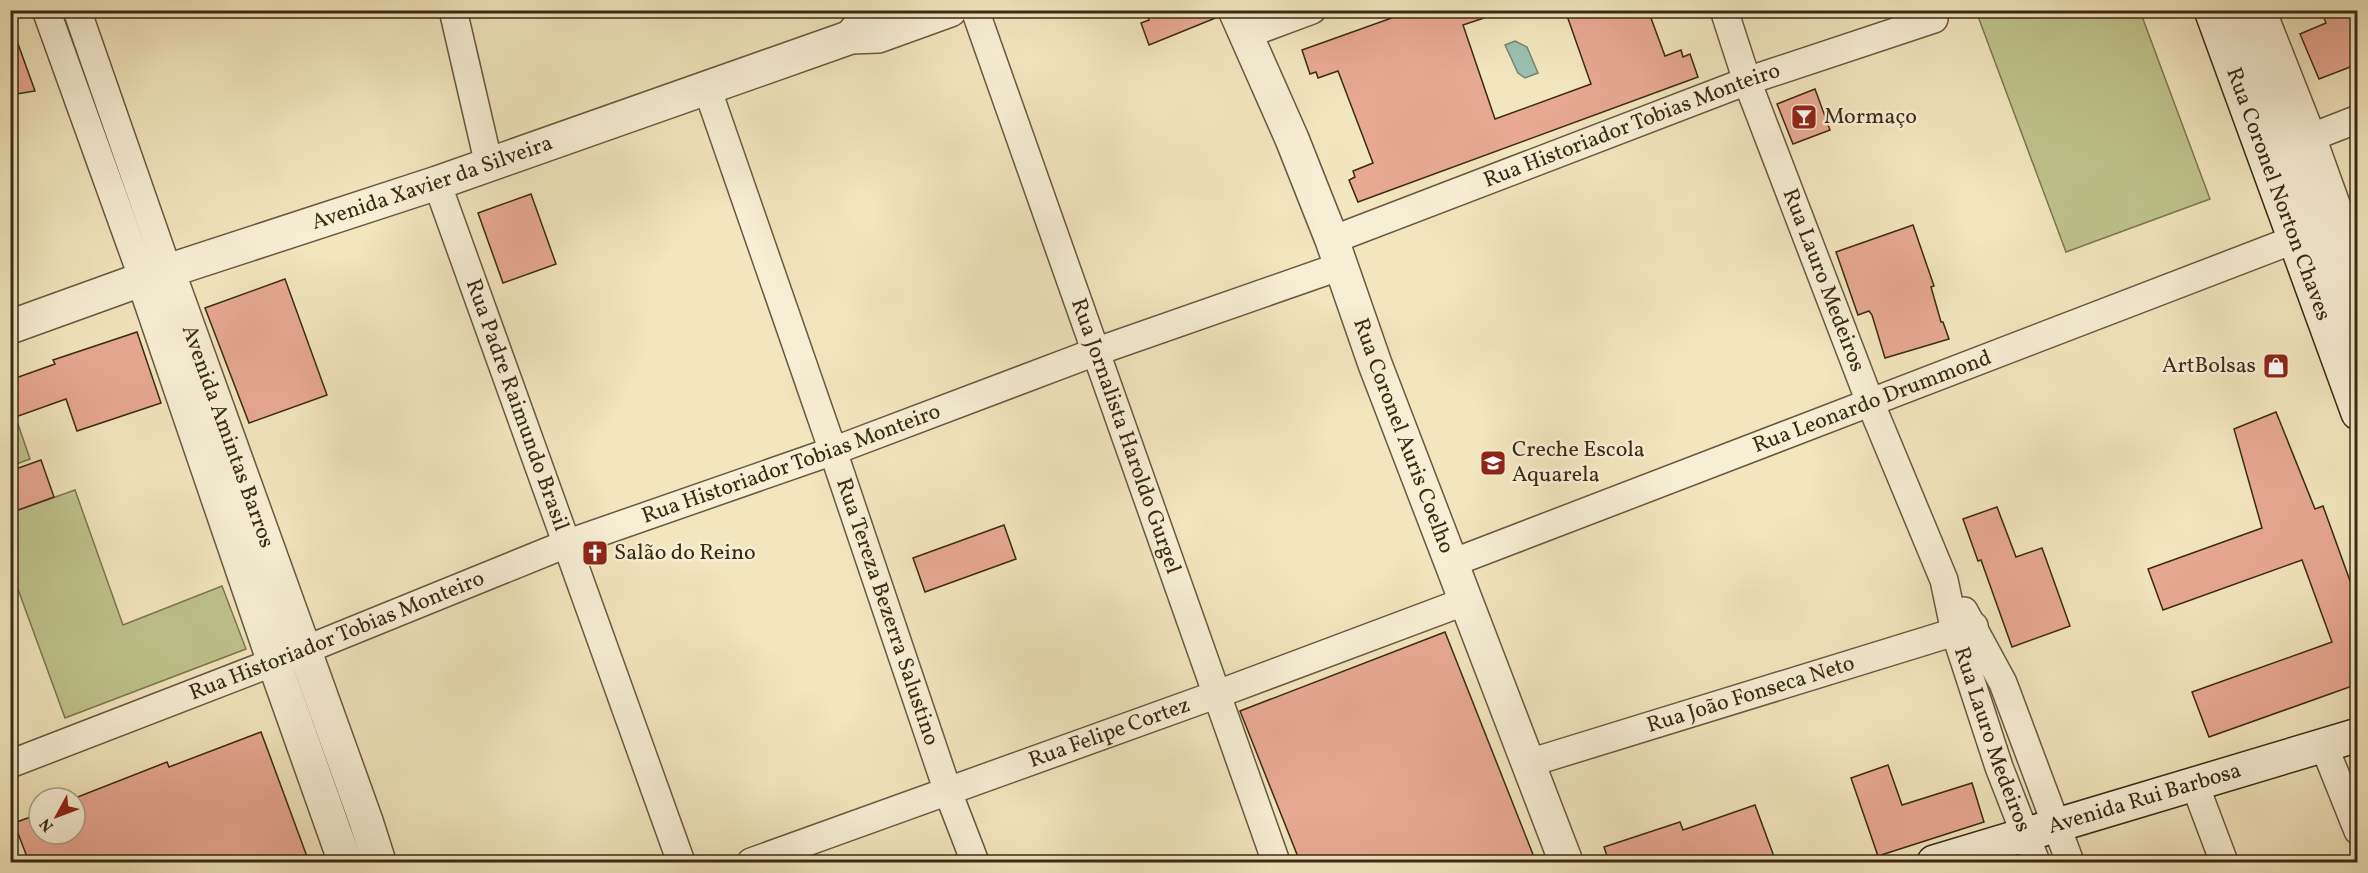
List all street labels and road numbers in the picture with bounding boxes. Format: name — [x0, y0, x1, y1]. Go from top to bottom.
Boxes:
street label: Rua Historiador Tobias Monteiro — [1479, 56, 1784, 196]
street label: Rua Coronel Norton Chaves — [2218, 63, 2339, 325]
street label: Avenida Xavier da Silveira — [308, 128, 557, 238]
street label: Rua Lauro Medeiros — [1774, 184, 1873, 376]
street label: Rua Padre Raimundo Brasil — [457, 275, 576, 535]
street label: Rua Jornalista Haroldo Gurgel — [1063, 294, 1189, 578]
street label: Rua Coronel Auris Coelho — [1345, 314, 1462, 558]
street label: Avenida Amintas Barros — [173, 321, 282, 552]
street label: Rua Leonardo Drummond — [1748, 342, 1996, 461]
street label: Rua Historiador Tobias Monteiro — [638, 396, 945, 532]
street label: Rua Tereza Bezerra Salustino — [828, 474, 947, 750]
street label: Rua Historiador Tobias Monteiro — [185, 563, 489, 709]
street label: Rua Lauro Medeiros — [1945, 643, 2038, 837]
street label: Rua João Fonseca Neto — [1643, 648, 1859, 741]
street label: Rua Felipe Cortez — [1024, 690, 1194, 776]
street label: Avenida Rui Barbosa — [2044, 755, 2245, 842]

